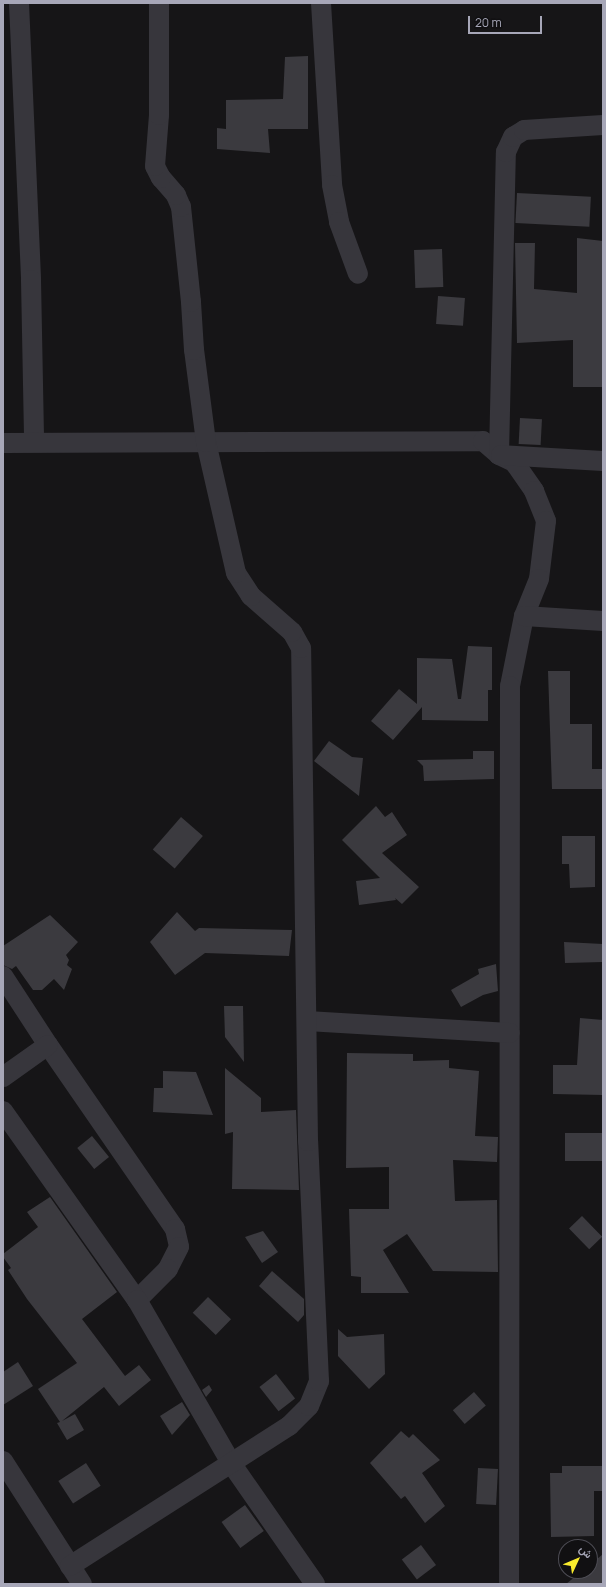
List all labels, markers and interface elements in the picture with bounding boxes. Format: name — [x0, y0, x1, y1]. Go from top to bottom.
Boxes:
scale bar — [470, 8, 544, 34]
text: 20 m — [475, 14, 502, 31]
north arrow — [558, 1539, 598, 1579]
text: ش — [576, 1541, 596, 1561]

